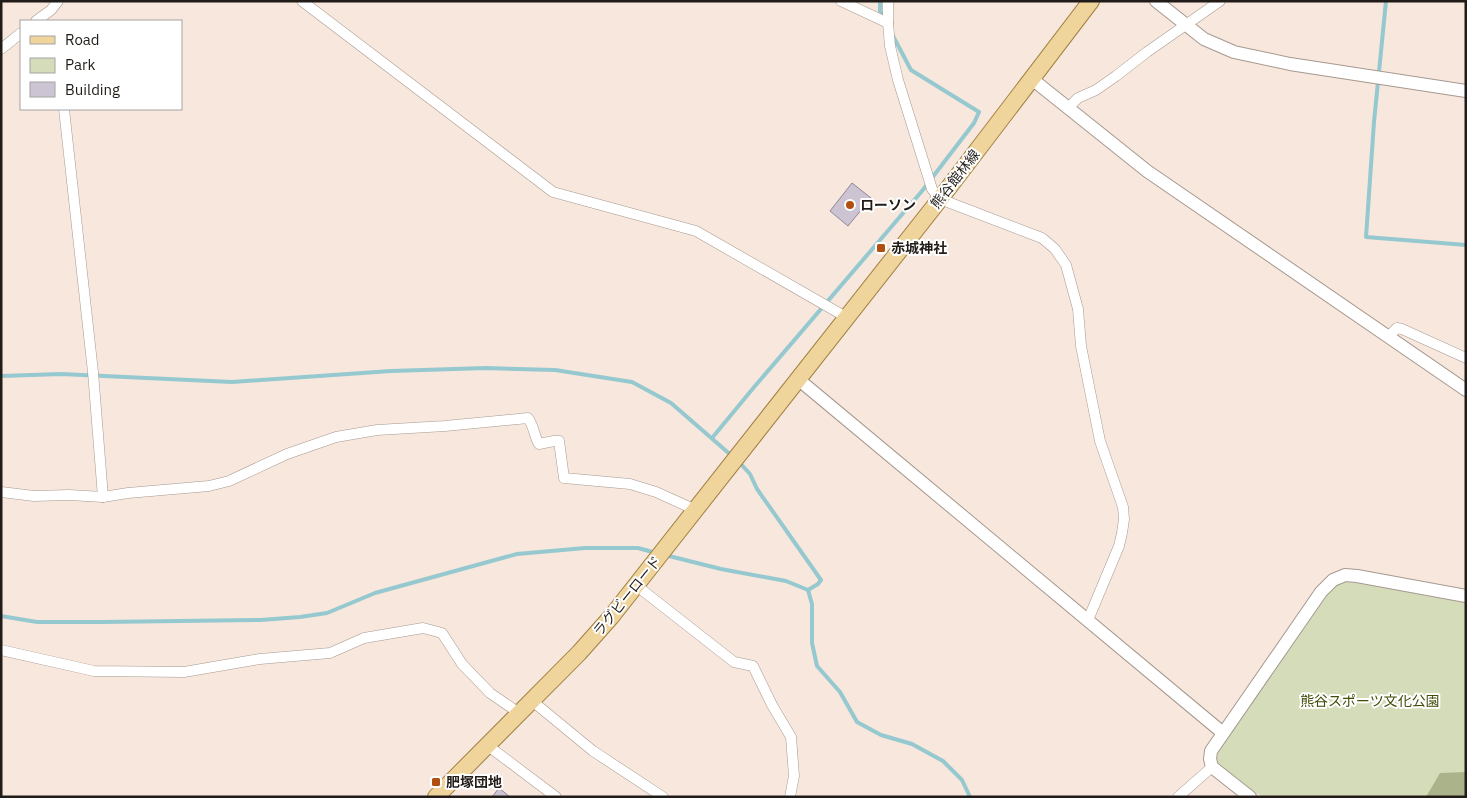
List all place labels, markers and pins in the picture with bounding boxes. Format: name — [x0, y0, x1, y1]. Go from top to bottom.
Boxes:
place label: ローソン — [860, 196, 916, 214]
marker: ローソン — [844, 199, 856, 211]
place label: 赤城神社 — [891, 239, 947, 257]
marker: 赤城神社 — [875, 242, 887, 254]
place label: 肥塚団地 — [446, 773, 502, 791]
marker: 肥塚団地 — [430, 776, 442, 788]

